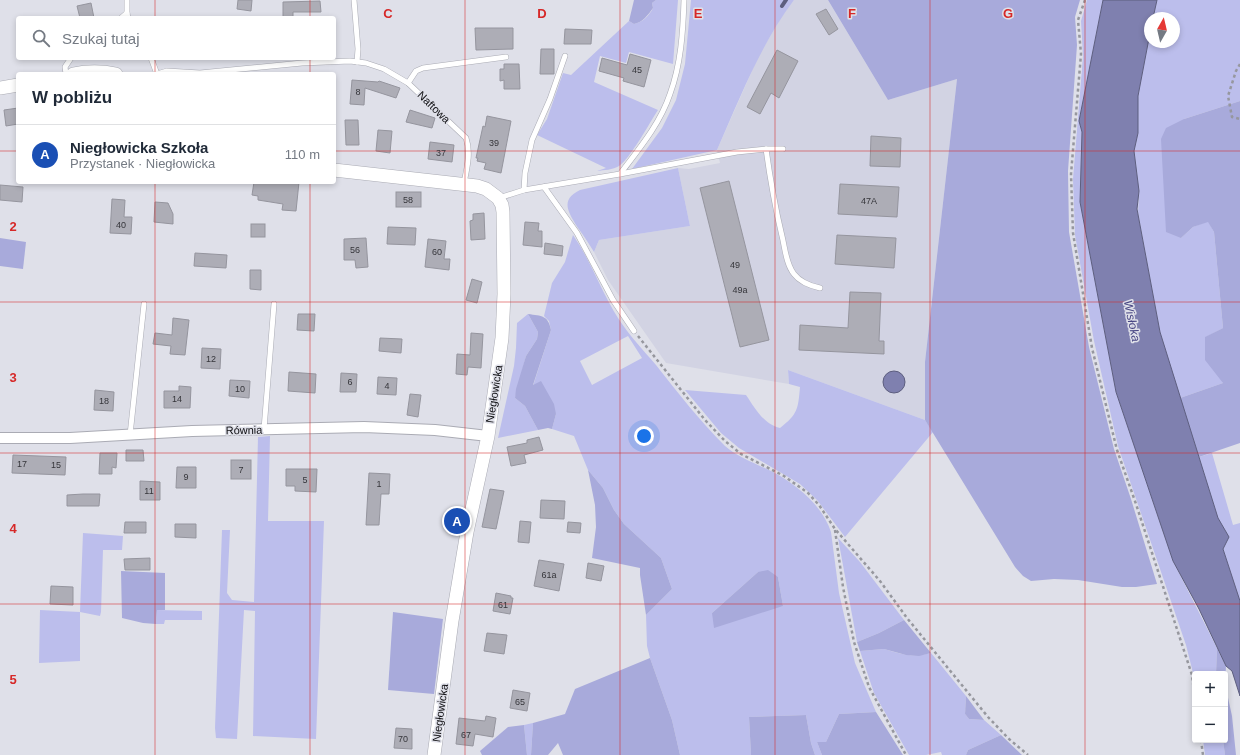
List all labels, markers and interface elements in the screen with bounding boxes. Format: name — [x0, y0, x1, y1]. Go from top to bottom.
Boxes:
text: C — [383, 6, 393, 21]
text: D — [537, 6, 547, 21]
text: E — [694, 6, 703, 21]
text: F — [848, 6, 856, 21]
text: G — [1003, 6, 1013, 21]
north arrow — [1144, 12, 1180, 48]
search box — [16, 16, 336, 60]
icon: search — [30, 27, 52, 49]
text: Szukaj tutaj — [62, 30, 140, 47]
house number: 45 — [632, 65, 642, 75]
house number: 8 — [355, 87, 361, 97]
text: W pobliżu — [32, 88, 112, 107]
street label: Naftowa — [415, 89, 453, 126]
house number: 39 — [489, 138, 499, 148]
text: Niegłowicka Szkoła — [70, 139, 208, 156]
text: A — [40, 147, 50, 162]
text: 110 m — [285, 147, 320, 162]
house number: 37 — [436, 148, 446, 158]
text: Przystanek · Niegłowicka — [70, 156, 215, 171]
house number: 58 — [403, 195, 413, 205]
house number: 47A — [861, 196, 877, 206]
text: 2 — [9, 219, 17, 234]
house number: 40 — [116, 220, 126, 230]
house number: 56 — [350, 245, 360, 255]
house number: 60 — [432, 247, 442, 257]
house number: 49 — [730, 260, 740, 270]
house number: 49a — [732, 285, 748, 295]
water label: Wisłoka — [1121, 299, 1143, 343]
house number: 12 — [206, 354, 216, 364]
street label: Niegłowicka — [483, 363, 505, 424]
text: 3 — [9, 370, 17, 385]
house number: 6 — [347, 377, 353, 387]
house number: 4 — [384, 381, 390, 391]
house number: 10 — [235, 384, 245, 394]
house number: 14 — [172, 394, 182, 404]
house number: 18 — [99, 396, 109, 406]
street label: Równia — [226, 424, 263, 436]
your location — [634, 426, 654, 446]
house number: 17 — [17, 459, 27, 469]
house number: 15 — [51, 460, 61, 470]
house number: 7 — [238, 465, 244, 475]
house number: 9 — [183, 472, 189, 482]
house number: 5 — [302, 475, 308, 485]
house number: 1 — [376, 479, 382, 489]
house number: 11 — [144, 486, 154, 496]
pin: A — [444, 506, 470, 536]
text: 4 — [9, 521, 17, 536]
house number: 61a — [541, 570, 557, 580]
house number: 61 — [498, 600, 508, 610]
map controls — [1192, 671, 1228, 743]
button: + — [1192, 671, 1228, 707]
text: 5 — [9, 672, 17, 687]
street label: Niegłowicka — [430, 682, 450, 743]
house number: 65 — [515, 697, 525, 707]
button: − — [1192, 707, 1228, 743]
house number: 67 — [461, 730, 471, 740]
house number: 70 — [398, 734, 408, 744]

